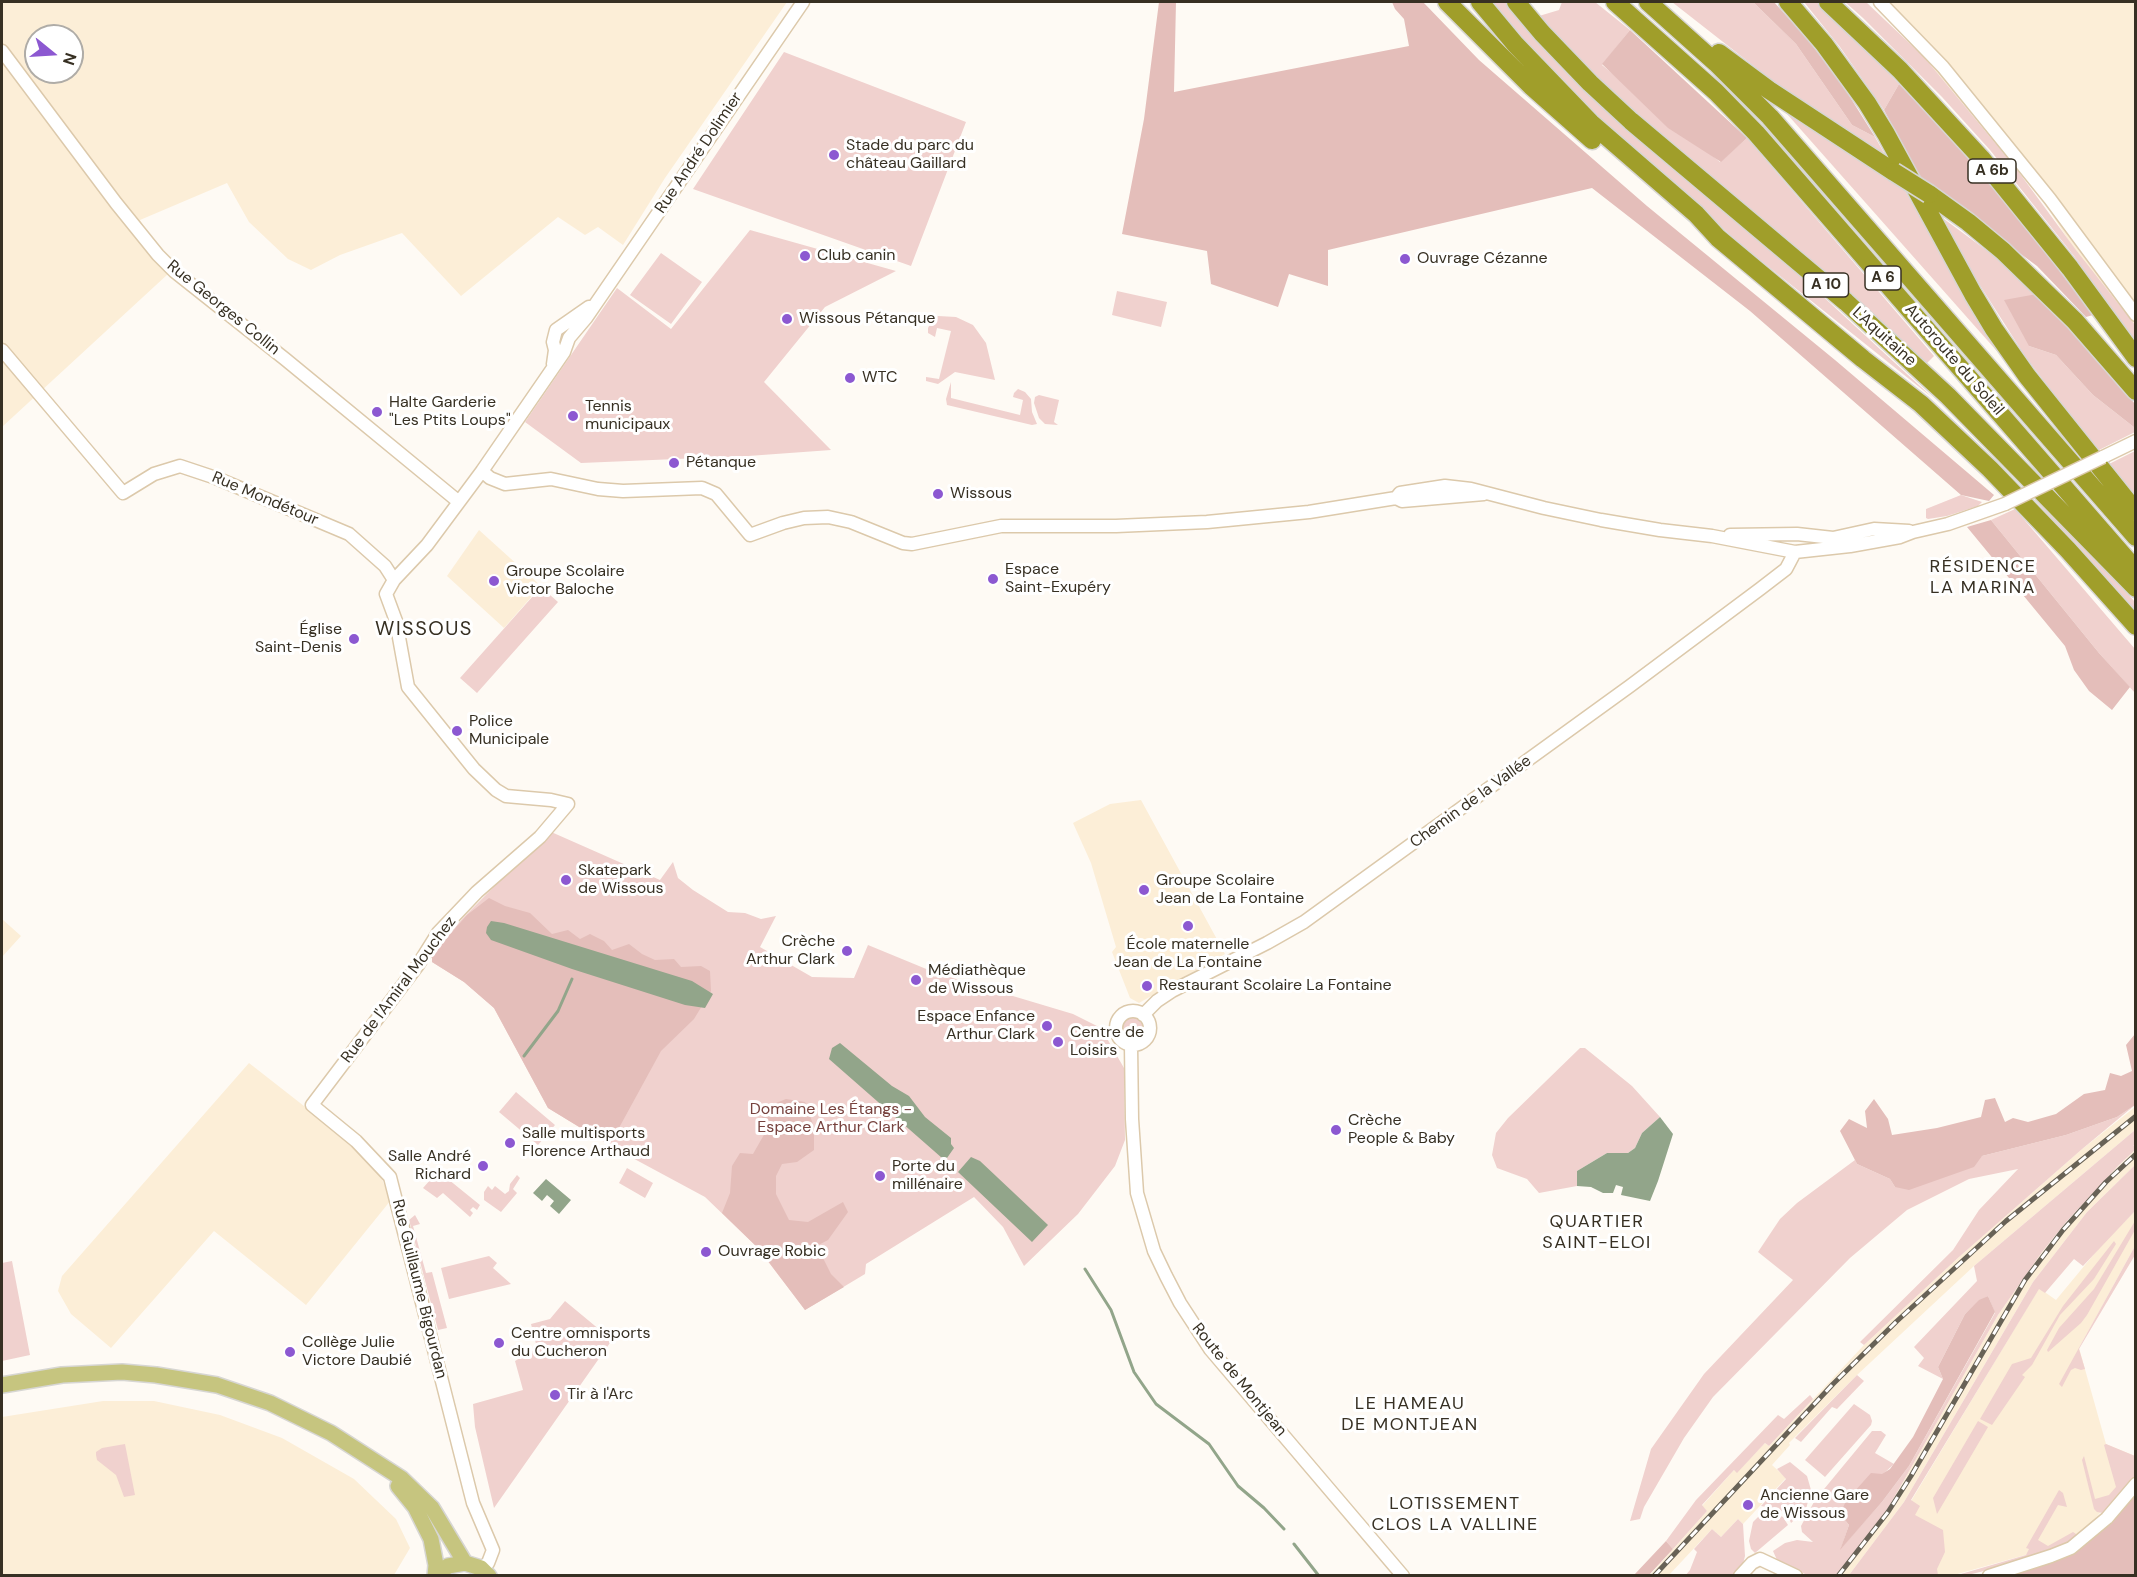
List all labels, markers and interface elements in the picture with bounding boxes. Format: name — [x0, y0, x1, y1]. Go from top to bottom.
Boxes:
north arrow — [24, 24, 84, 84]
text: N — [58, 50, 81, 68]
street label: Rue André Dolimier — [651, 89, 747, 217]
place label: Stade du parc du château Gaillard — [846, 136, 974, 174]
marker: Stade du parc du château Gaillard — [827, 148, 841, 162]
road number: A 6b — [1968, 159, 2016, 183]
place label: Club canin — [817, 246, 896, 266]
marker: Club canin — [798, 249, 812, 263]
place label: Ouvrage Cézanne — [1417, 249, 1548, 269]
marker: Ouvrage Cézanne — [1398, 252, 1412, 266]
street label: Rue Georges Collin — [163, 257, 283, 359]
road number: A 6 — [1865, 266, 1901, 290]
road number: A 10 — [1804, 273, 1848, 297]
street label: Autoroute du Soleil — [1900, 300, 2008, 420]
street label: L'Aquitaine — [1848, 303, 1920, 371]
place label: Wissous Pétanque — [799, 309, 935, 329]
marker: Wissous Pétanque — [780, 312, 794, 326]
place label: WTC — [862, 368, 897, 388]
marker: WTC — [843, 371, 857, 385]
place label: Halte Garderie "Les Ptits Loups" — [389, 393, 511, 431]
place label: Tennis municipaux — [585, 397, 670, 435]
marker: Halte Garderie "Les Ptits Loups" — [370, 405, 384, 419]
marker: Tennis municipaux — [566, 409, 580, 423]
place label: Pétanque — [686, 453, 756, 473]
marker: Pétanque — [667, 456, 681, 470]
street label: Rue Mondétour — [209, 468, 321, 530]
place label: Wissous — [950, 484, 1012, 504]
marker: Wissous — [931, 487, 945, 501]
district label: RÉSIDENCE LA MARINA — [1929, 556, 2037, 598]
place label: Espace Saint-Exupéry — [1005, 560, 1111, 598]
place label: Groupe Scolaire Victor Baloche — [506, 562, 624, 600]
marker: Espace Saint-Exupéry — [986, 572, 1000, 586]
marker: Groupe Scolaire Victor Baloche — [487, 574, 501, 588]
district label: WISSOUS — [375, 618, 473, 642]
place label: Église Saint-Denis — [255, 620, 342, 658]
marker: Église Saint-Denis — [347, 632, 361, 646]
place label: Police Municipale — [469, 712, 549, 750]
marker: Police Municipale — [450, 724, 464, 738]
street label: Chemin de la Vallée — [1407, 752, 1535, 852]
place label: Skatepark de Wissous — [578, 861, 663, 899]
place label: Groupe Scolaire Jean de La Fontaine — [1156, 871, 1304, 909]
marker: Skatepark de Wissous — [559, 873, 573, 887]
marker: Groupe Scolaire Jean de La Fontaine — [1137, 883, 1151, 897]
street label: Rue de l'Amiral Mouchez — [338, 913, 460, 1067]
marker: École maternelle Jean de La Fontaine — [1181, 919, 1195, 933]
place label: Crèche Arthur Clark — [746, 932, 835, 970]
place label: École maternelle Jean de La Fontaine — [1114, 935, 1262, 973]
marker: Crèche Arthur Clark — [840, 944, 854, 958]
place label: Médiathèque de Wissous — [928, 961, 1026, 999]
marker: Médiathèque de Wissous — [909, 973, 923, 987]
place label: Restaurant Scolaire La Fontaine — [1159, 976, 1392, 996]
marker: Restaurant Scolaire La Fontaine — [1140, 979, 1154, 993]
place label: Espace Enfance Arthur Clark — [917, 1007, 1035, 1045]
marker: Espace Enfance Arthur Clark — [1040, 1019, 1054, 1033]
place label: Centre de Loisirs — [1070, 1023, 1144, 1061]
marker: Centre de Loisirs — [1051, 1035, 1065, 1049]
park label: Domaine Les Étangs - Espace Arthur Clark — [750, 1100, 912, 1138]
place label: Crèche People & Baby — [1348, 1111, 1455, 1149]
marker: Crèche People & Baby — [1329, 1123, 1343, 1137]
place label: Salle multisports Florence Arthaud — [522, 1124, 650, 1162]
marker: Salle multisports Florence Arthaud — [503, 1136, 517, 1150]
place label: Salle André Richard — [388, 1147, 471, 1185]
place label: Porte du millénaire — [892, 1157, 963, 1195]
marker: Salle André Richard — [476, 1159, 490, 1173]
marker: Porte du millénaire — [873, 1169, 887, 1183]
street label: Rue Guillaume Bigourdan — [387, 1197, 451, 1381]
district label: QUARTIER SAINT-ELOI — [1542, 1211, 1652, 1254]
place label: Ouvrage Robic — [718, 1242, 826, 1262]
marker: Ouvrage Robic — [699, 1245, 713, 1259]
street label: Route de Montjean — [1188, 1320, 1290, 1440]
place label: Centre omnisports du Cucheron — [511, 1324, 651, 1362]
place label: Collège Julie Victore Daubié — [302, 1333, 412, 1371]
marker: Centre omnisports du Cucheron — [492, 1336, 506, 1350]
marker: Collège Julie Victore Daubié — [283, 1345, 297, 1359]
place label: Tir à l'Arc — [567, 1385, 633, 1405]
marker: Tir à l'Arc — [548, 1388, 562, 1402]
district label: LE HAMEAU DE MONTJEAN — [1341, 1393, 1479, 1436]
place label: Ancienne Gare de Wissous — [1760, 1486, 1869, 1524]
district label: LOTISSEMENT CLOS LA VALLINE — [1371, 1493, 1539, 1536]
marker: Ancienne Gare de Wissous — [1741, 1498, 1755, 1512]

